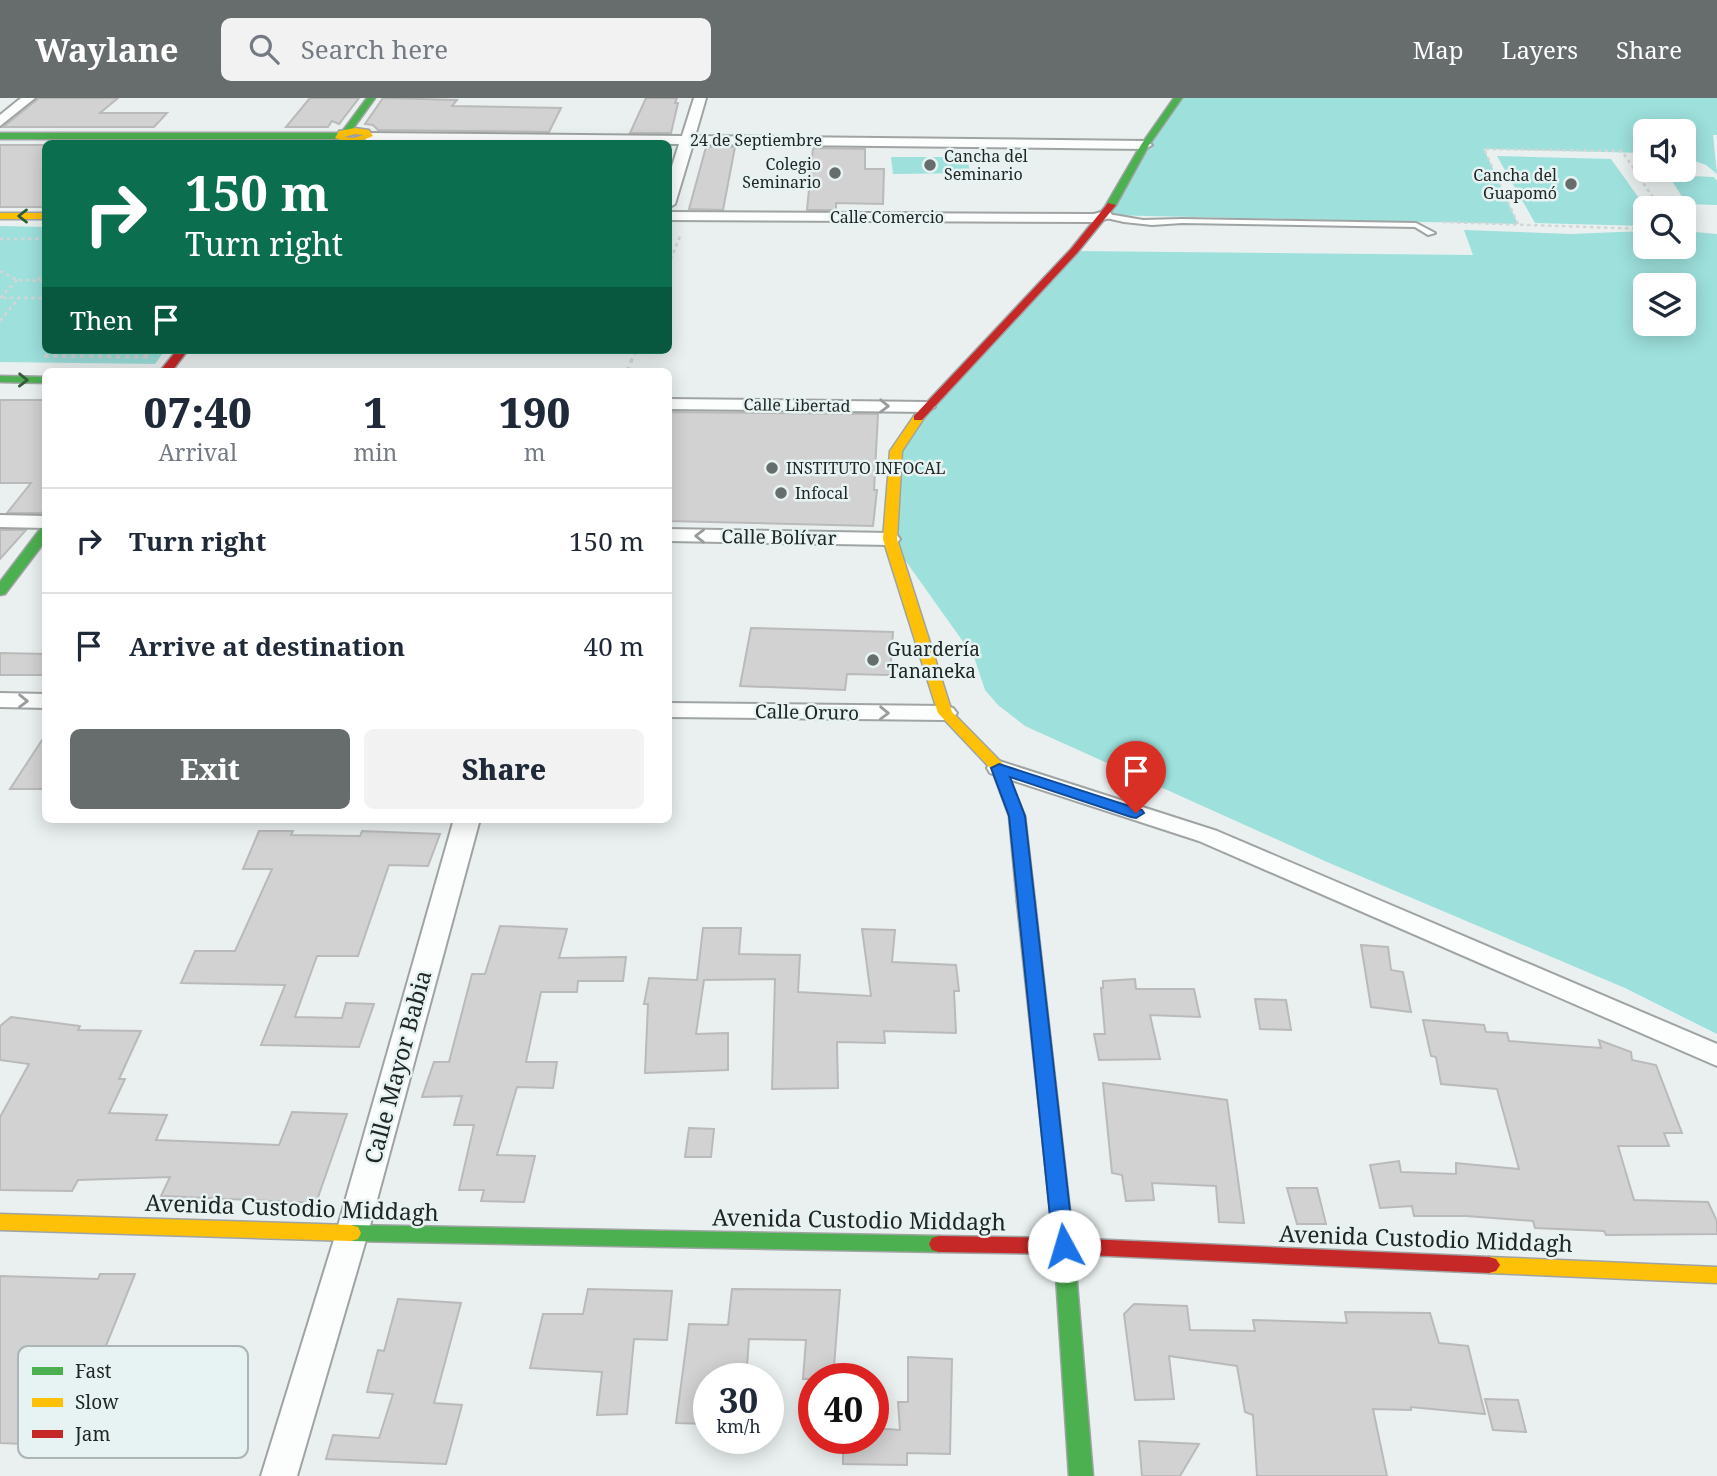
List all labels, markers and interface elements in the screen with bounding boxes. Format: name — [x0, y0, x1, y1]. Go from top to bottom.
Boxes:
search box — [221, 18, 711, 81]
text: Waylane — [35, 27, 179, 72]
icon: search — [245, 30, 283, 68]
text: Search here — [301, 31, 448, 67]
text: Map — [1413, 33, 1464, 66]
text: Layers — [1502, 33, 1578, 66]
text: Share — [1616, 33, 1682, 66]
map controls — [1633, 119, 1696, 336]
button: sound — [1633, 119, 1696, 182]
street label: 24 de Septiembre — [690, 129, 822, 151]
place label: Cancha del Seminario — [944, 145, 1028, 185]
place label: Colegio Seminario — [742, 153, 821, 193]
marker: Cancha del Seminario — [922, 157, 938, 173]
text: 150 m — [185, 159, 329, 225]
place label: Cancha del Guapomó — [1473, 164, 1557, 204]
marker: Colegio Seminario — [827, 165, 843, 181]
icon: right — [70, 168, 161, 259]
marker: Cancha del Guapomó — [1563, 176, 1579, 192]
button: search — [1633, 196, 1696, 259]
street label: Calle Comercio — [830, 206, 944, 228]
one-way arrow — [17, 208, 28, 224]
text: Turn right — [185, 222, 343, 265]
button: layers — [1633, 273, 1696, 336]
icon: arrive — [147, 301, 185, 339]
text: Then — [70, 302, 133, 338]
one-way arrow — [18, 372, 29, 387]
text: 07:40 — [144, 383, 252, 440]
text: 1 — [364, 383, 387, 440]
text: 190 — [499, 383, 570, 440]
street label: Calle Libertad — [743, 393, 851, 417]
one-way arrow — [878, 399, 889, 414]
text: Arrival — [158, 436, 237, 468]
text: min — [353, 436, 397, 468]
text: m — [524, 436, 546, 468]
place label: INSTITUTO INFOCAL — [786, 457, 945, 479]
marker: INSTITUTO INFOCAL — [764, 460, 780, 476]
place label: Infocal — [795, 482, 848, 504]
marker: Infocal — [773, 485, 789, 501]
icon: right — [70, 522, 108, 560]
text: Turn right — [129, 523, 266, 559]
text: 150 m — [569, 523, 644, 559]
street label: Calle Bolívar — [721, 523, 837, 551]
one-way arrow — [694, 528, 705, 543]
icon: arrive — [70, 627, 108, 665]
text: Arrive at destination — [129, 628, 405, 664]
text: 40 m — [584, 628, 644, 664]
place label: Guardería Tananeka — [887, 636, 980, 684]
marker: Guardería Tananeka — [865, 652, 881, 668]
one-way arrow — [18, 693, 29, 709]
street label: Calle Oruro — [755, 698, 859, 726]
one-way arrow — [879, 705, 889, 721]
button: Exit — [70, 729, 350, 809]
button: Share — [364, 729, 644, 809]
pin — [1106, 741, 1166, 813]
icon: arrive — [1117, 752, 1155, 790]
street label: Calle Mayor Babia — [356, 966, 438, 1167]
street label: Avenida Custodio Middagh — [145, 1186, 440, 1228]
street label: Avenida Custodio Middagh — [712, 1200, 1006, 1238]
position arrow — [1027, 1209, 1101, 1283]
street label: Avenida Custodio Middagh — [1279, 1217, 1574, 1259]
legend — [18, 1346, 248, 1458]
text: Fast — [75, 1358, 112, 1384]
speed limit sign: 40 — [798, 1363, 889, 1454]
text: 30 — [719, 1376, 758, 1423]
text: Slow — [75, 1389, 119, 1415]
text: km/h — [716, 1414, 761, 1438]
text: Jam — [74, 1421, 110, 1447]

